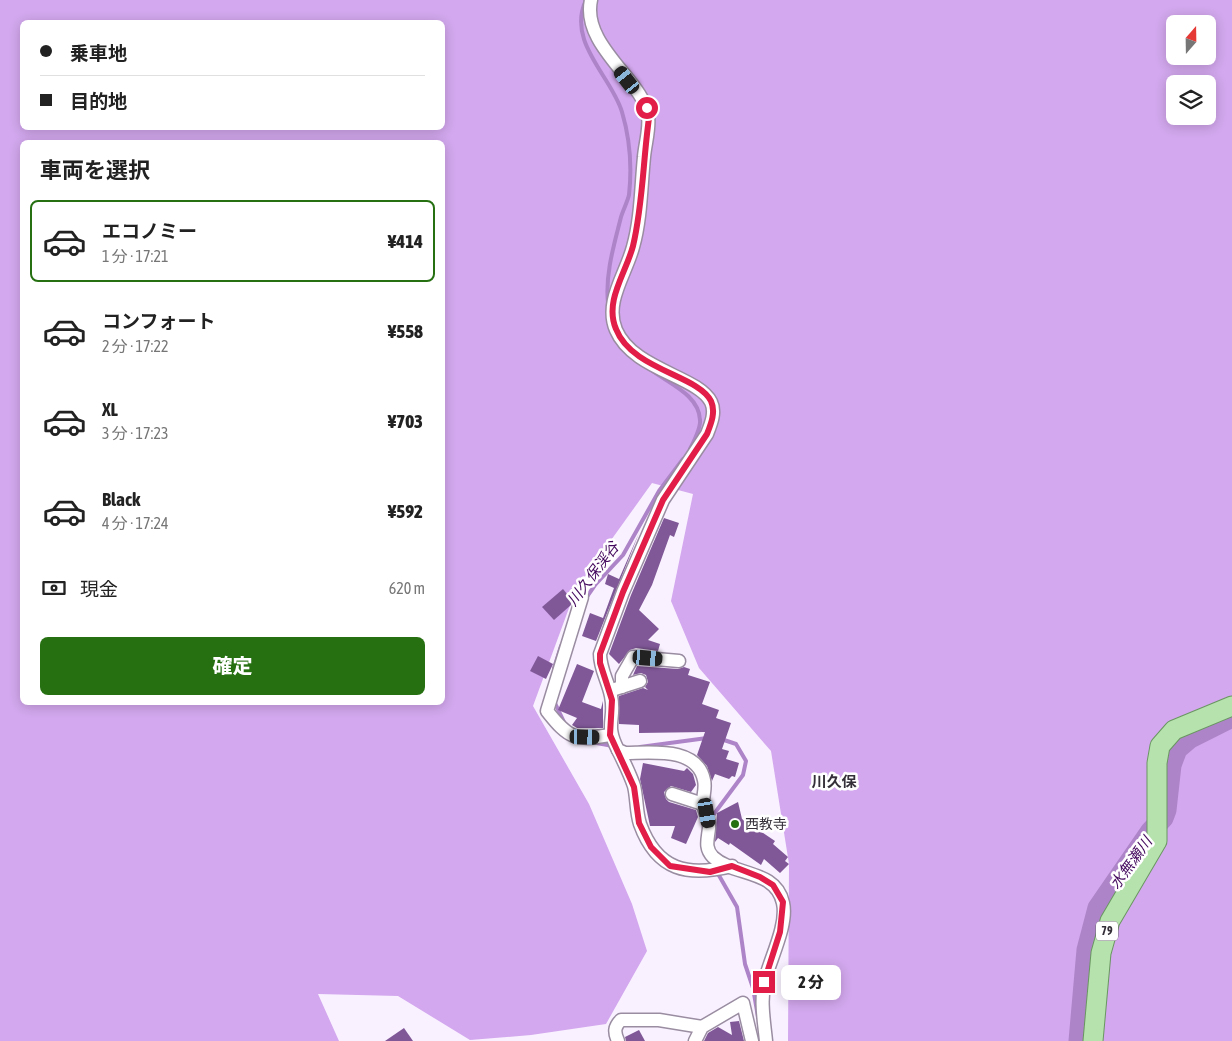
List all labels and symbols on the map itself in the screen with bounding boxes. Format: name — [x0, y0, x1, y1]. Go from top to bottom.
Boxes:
north arrow — [1166, 15, 1216, 65]
car — [611, 64, 642, 96]
route start — [636, 97, 658, 119]
water label: 川久保渓谷 — [563, 537, 623, 609]
car — [632, 649, 663, 667]
car — [569, 729, 600, 745]
district label: 川久保 — [811, 773, 857, 790]
car — [697, 797, 716, 829]
place label: 西教寺 — [745, 816, 787, 832]
marker: 西教寺 — [729, 818, 741, 830]
water label: 水無瀬川 — [1106, 832, 1156, 892]
road number: 79 — [1096, 921, 1118, 940]
callout: 2 分 — [782, 964, 842, 1000]
route end — [753, 971, 775, 993]

